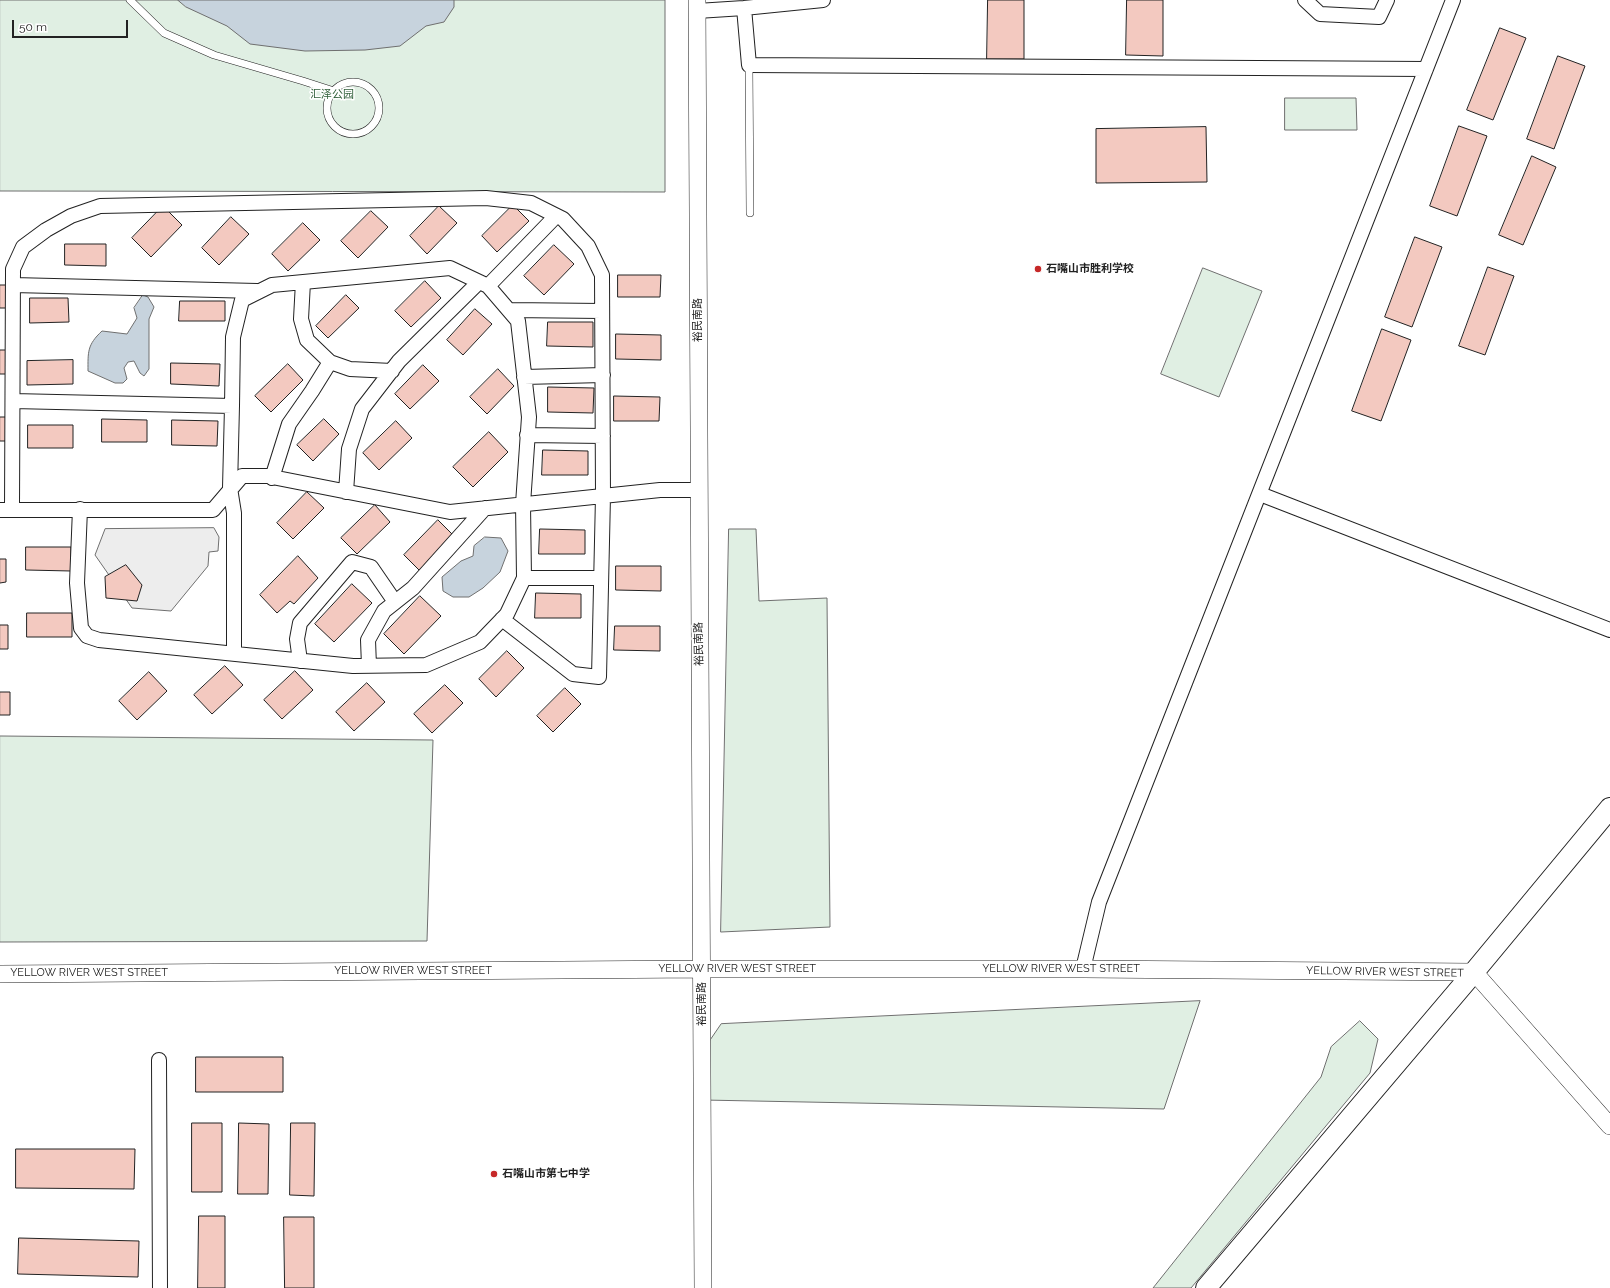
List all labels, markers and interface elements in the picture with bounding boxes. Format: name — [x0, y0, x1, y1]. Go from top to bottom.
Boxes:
scale bar — [14, 12, 130, 38]
text: 50 m — [19, 20, 47, 34]
park label: 汇泽公园 — [310, 88, 354, 102]
place label: 石嘴山市胜利学校 — [1046, 262, 1134, 276]
marker: 石嘴山市胜利学校 — [1033, 264, 1043, 274]
street label: 裕民南路 — [691, 298, 705, 342]
street label: 裕民南路 — [692, 622, 706, 666]
street label: YELLOW RIVER WEST STREET — [658, 962, 816, 976]
street label: YELLOW RIVER WEST STREET — [982, 962, 1140, 976]
street label: YELLOW RIVER WEST STREET — [334, 964, 492, 978]
street label: YELLOW RIVER WEST STREET — [1306, 964, 1464, 980]
street label: YELLOW RIVER WEST STREET — [10, 966, 168, 980]
street label: 裕民南路 — [695, 982, 709, 1026]
place label: 石嘴山市第七中学 — [502, 1167, 590, 1181]
marker: 石嘴山市第七中学 — [489, 1169, 499, 1179]

